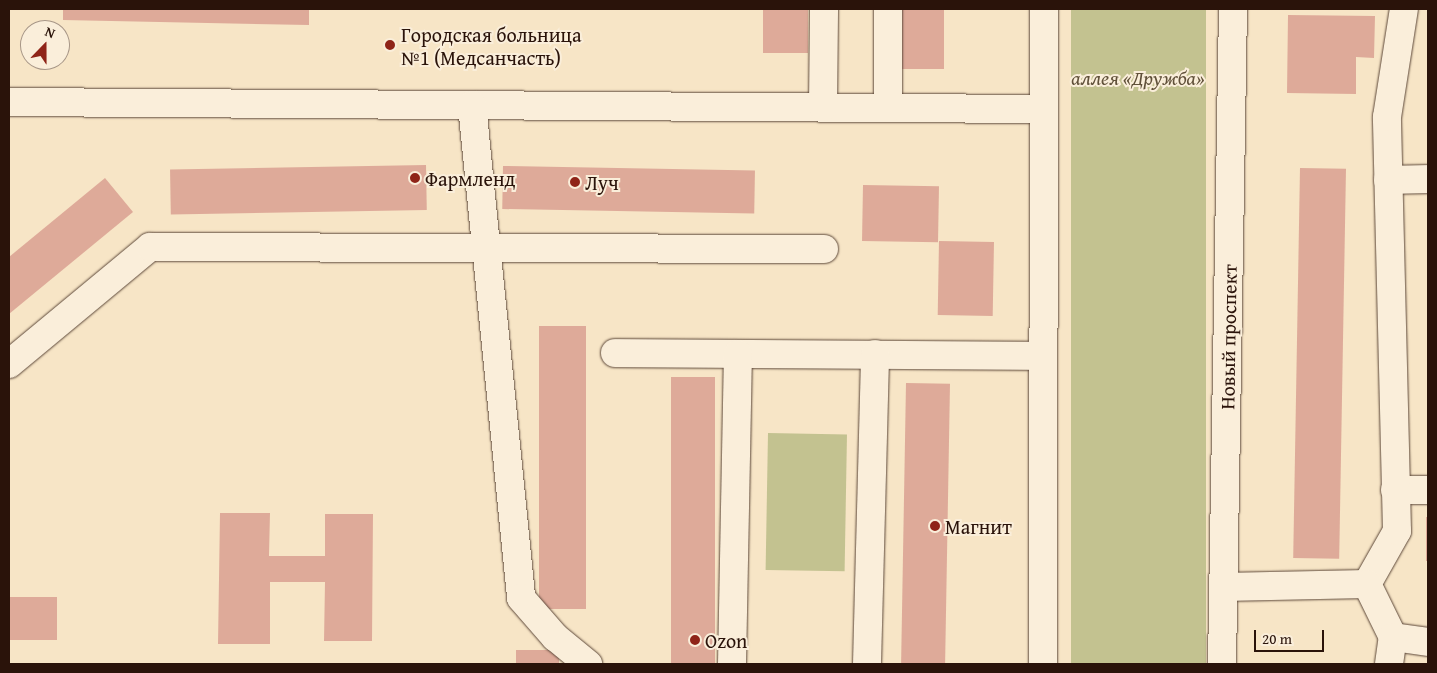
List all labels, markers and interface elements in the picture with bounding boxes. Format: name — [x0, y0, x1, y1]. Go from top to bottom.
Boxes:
north arrow — [20, 20, 70, 70]
text: N — [42, 21, 58, 43]
place label: Городская больница №1 (Медсанчасть) — [401, 22, 581, 69]
marker: Городская больница №1 (Медсанчасть) — [383, 38, 397, 52]
park label: аллея «Дружба» — [1071, 65, 1205, 89]
place label: Фармленд — [425, 166, 515, 190]
place label: Луч — [585, 170, 619, 194]
marker: Фармленд — [409, 172, 421, 184]
marker: Луч — [569, 176, 581, 188]
street label: Новый проспект — [1215, 264, 1241, 410]
place label: Магнит — [945, 514, 1012, 538]
marker: Магнит — [929, 520, 941, 532]
scale bar — [1257, 620, 1327, 652]
place label: Ozon — [705, 628, 747, 652]
text: 20 m — [1262, 628, 1292, 649]
marker: Ozon — [689, 634, 701, 646]

